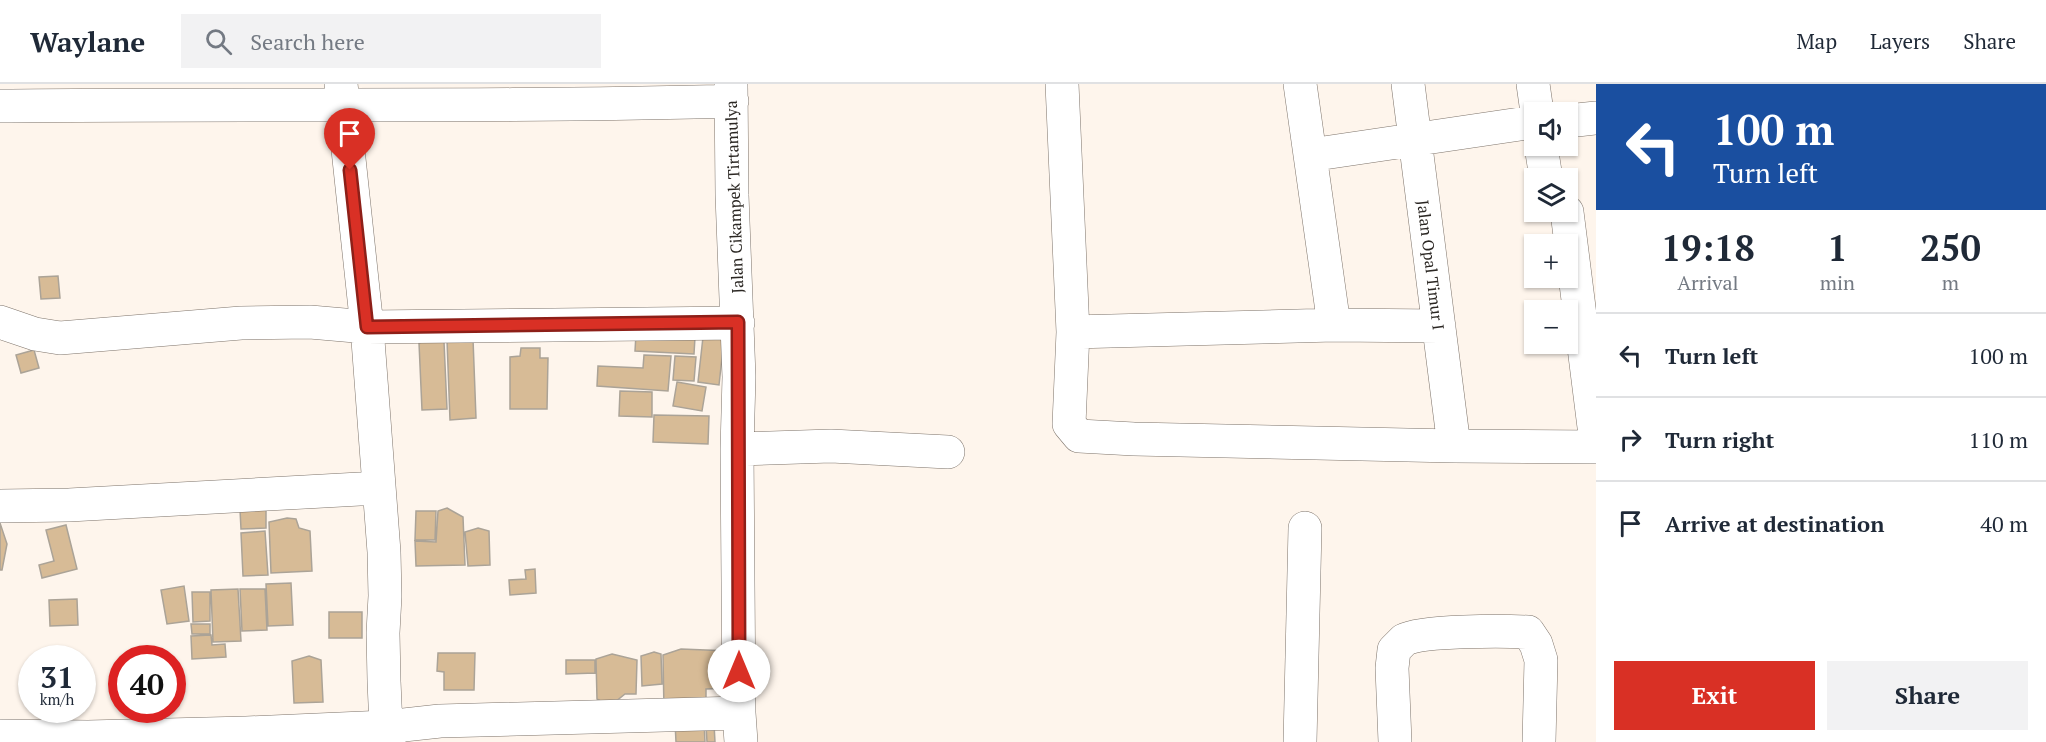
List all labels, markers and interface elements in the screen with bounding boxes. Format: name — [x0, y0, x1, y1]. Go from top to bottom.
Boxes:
search box — [181, 14, 601, 68]
text: Waylane — [30, 23, 145, 60]
icon: search — [202, 25, 235, 58]
text: Search here — [250, 27, 365, 56]
text: Map — [1796, 27, 1837, 55]
text: Layers — [1870, 27, 1930, 55]
text: Share — [1963, 27, 2016, 55]
street label: Jalan Cikampek Tirtamulya — [720, 100, 748, 294]
text: 100 m — [1713, 101, 1834, 157]
map controls — [1524, 102, 1578, 354]
button: sound — [1524, 102, 1578, 156]
pin — [324, 108, 375, 170]
icon: left — [1614, 108, 1692, 186]
icon: arrive — [333, 117, 366, 150]
text: Turn left — [1713, 155, 1818, 191]
button: layers — [1524, 168, 1578, 222]
street label: Jalan Opal Timur I — [1412, 199, 1450, 331]
text: 19:18 — [1661, 224, 1755, 271]
text: 1 — [1827, 224, 1848, 271]
text: 250 — [1920, 224, 1981, 271]
button: + — [1524, 234, 1578, 288]
text: Arrival — [1677, 269, 1739, 296]
text: min — [1820, 269, 1855, 296]
text: m — [1942, 269, 1959, 296]
button: − — [1524, 300, 1578, 354]
icon: left — [1614, 339, 1647, 372]
text: Turn left — [1665, 341, 1758, 370]
text: 100 m — [1968, 341, 2028, 370]
icon: right — [1614, 423, 1647, 456]
text: Turn right — [1665, 425, 1774, 454]
text: 110 m — [1968, 425, 2028, 454]
icon: arrive — [1614, 507, 1647, 540]
text: Arrive at destination — [1665, 509, 1884, 538]
text: 40 m — [1980, 509, 2028, 538]
position arrow — [707, 639, 771, 703]
speed limit sign: 40 — [108, 645, 186, 723]
text: 31 — [40, 657, 74, 697]
button: Exit — [1614, 661, 1815, 730]
button: Share — [1827, 661, 2028, 730]
text: km/h — [40, 689, 74, 709]

